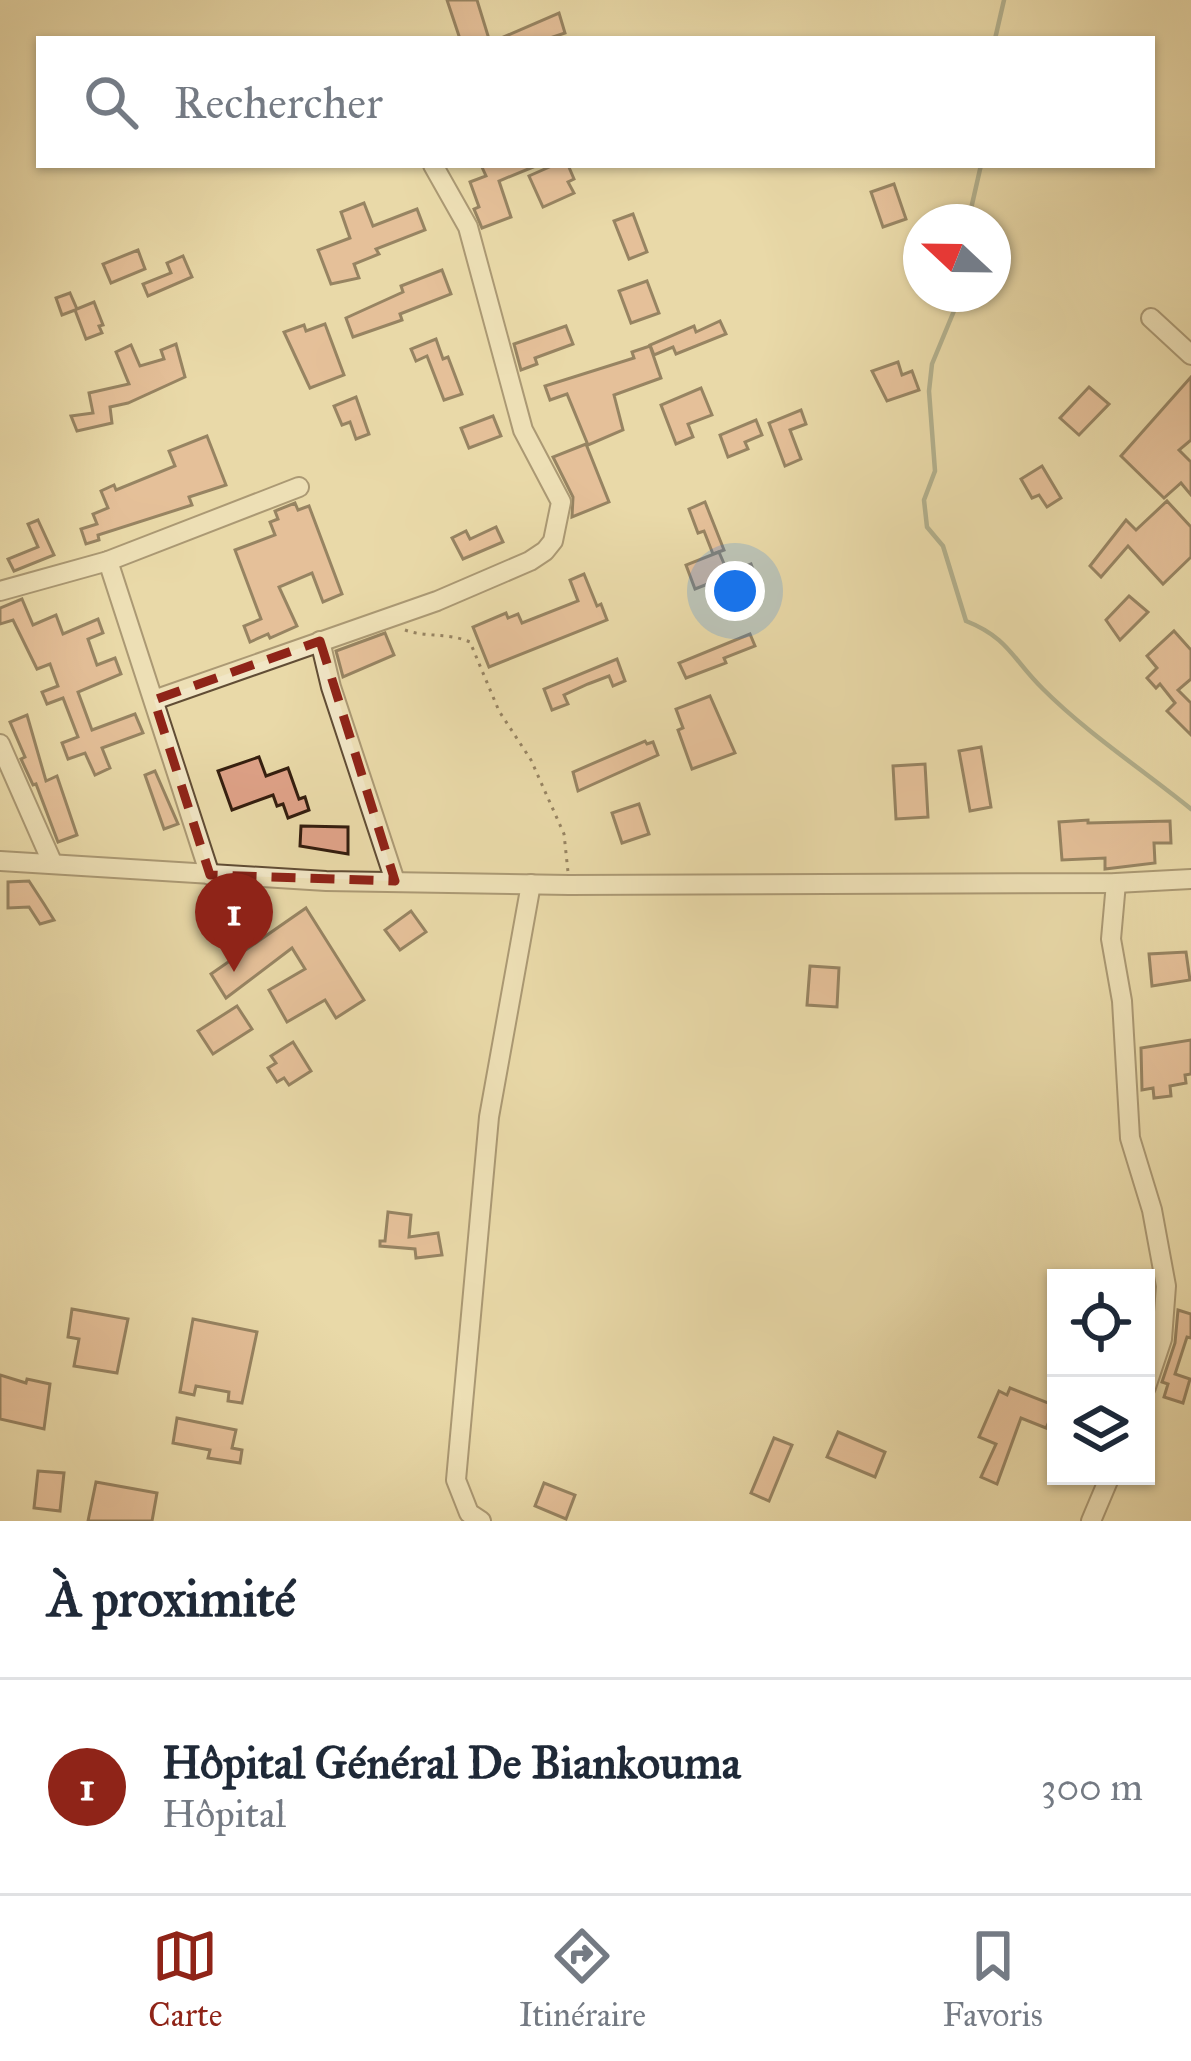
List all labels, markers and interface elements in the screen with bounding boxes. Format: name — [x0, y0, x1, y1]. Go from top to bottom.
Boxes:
search box — [36, 36, 1155, 168]
icon: search — [78, 69, 144, 135]
text: Rechercher — [174, 75, 383, 130]
north arrow — [903, 204, 1011, 312]
your location — [705, 561, 765, 621]
pin: 1 — [195, 873, 273, 972]
map controls — [1047, 1269, 1155, 1485]
button: locate — [1047, 1269, 1155, 1377]
button: layers — [1047, 1377, 1155, 1485]
text: À proximité — [48, 1568, 296, 1630]
text: Hôpital Général De Biankouma — [162, 1735, 741, 1790]
text: 1 — [79, 1763, 95, 1811]
text: 300 m — [1041, 1763, 1143, 1811]
text: Hôpital — [162, 1790, 286, 1838]
tab: Carte — [148, 1923, 222, 2035]
tab: Itinéraire — [519, 1923, 646, 2035]
tab: Favoris — [942, 1923, 1043, 2035]

